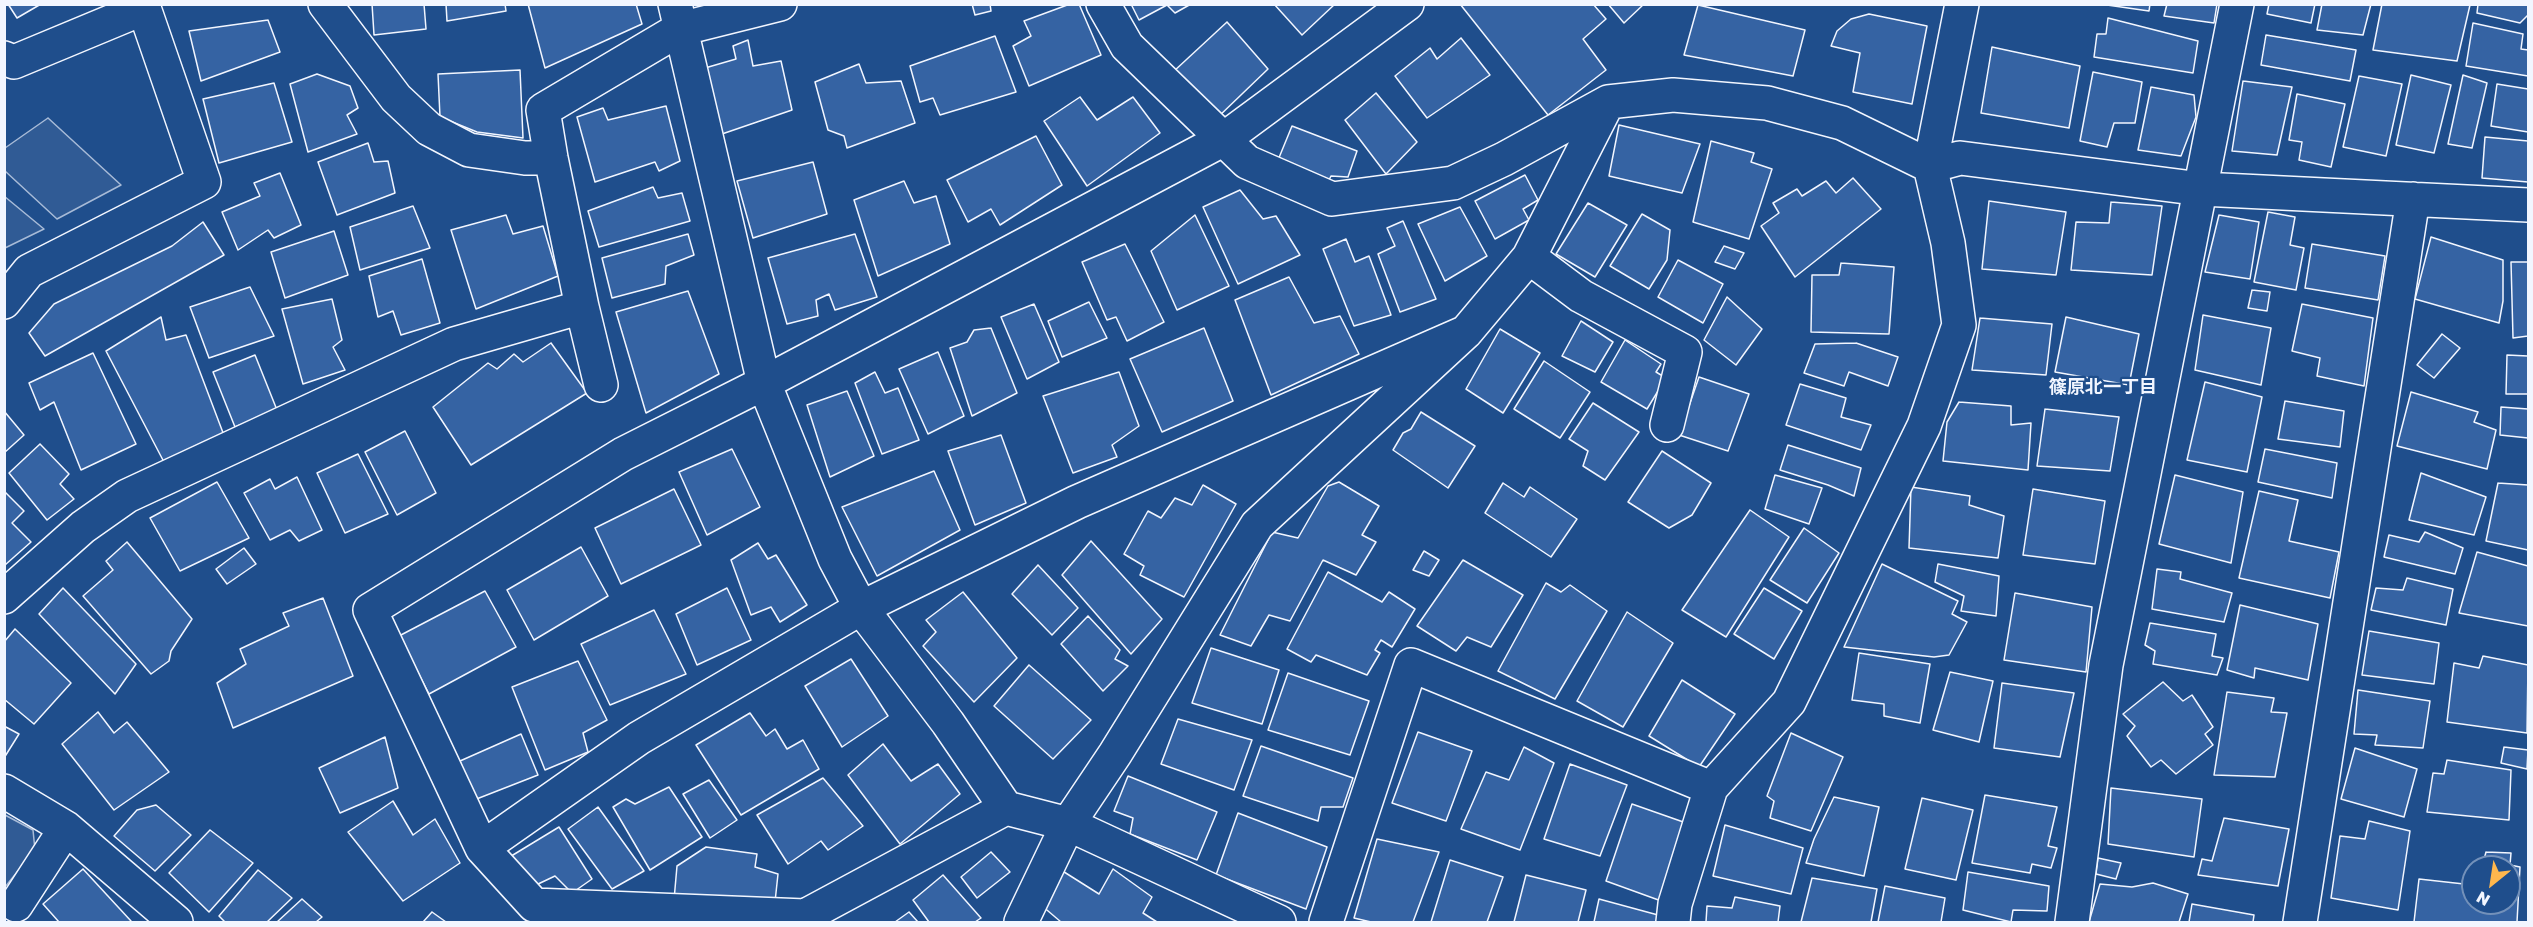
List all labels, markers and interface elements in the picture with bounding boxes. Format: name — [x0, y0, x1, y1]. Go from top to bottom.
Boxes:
district label: 篠原北一丁目 — [2049, 376, 2157, 398]
north arrow — [2461, 855, 2521, 915]
text: N — [2473, 887, 2493, 911]

